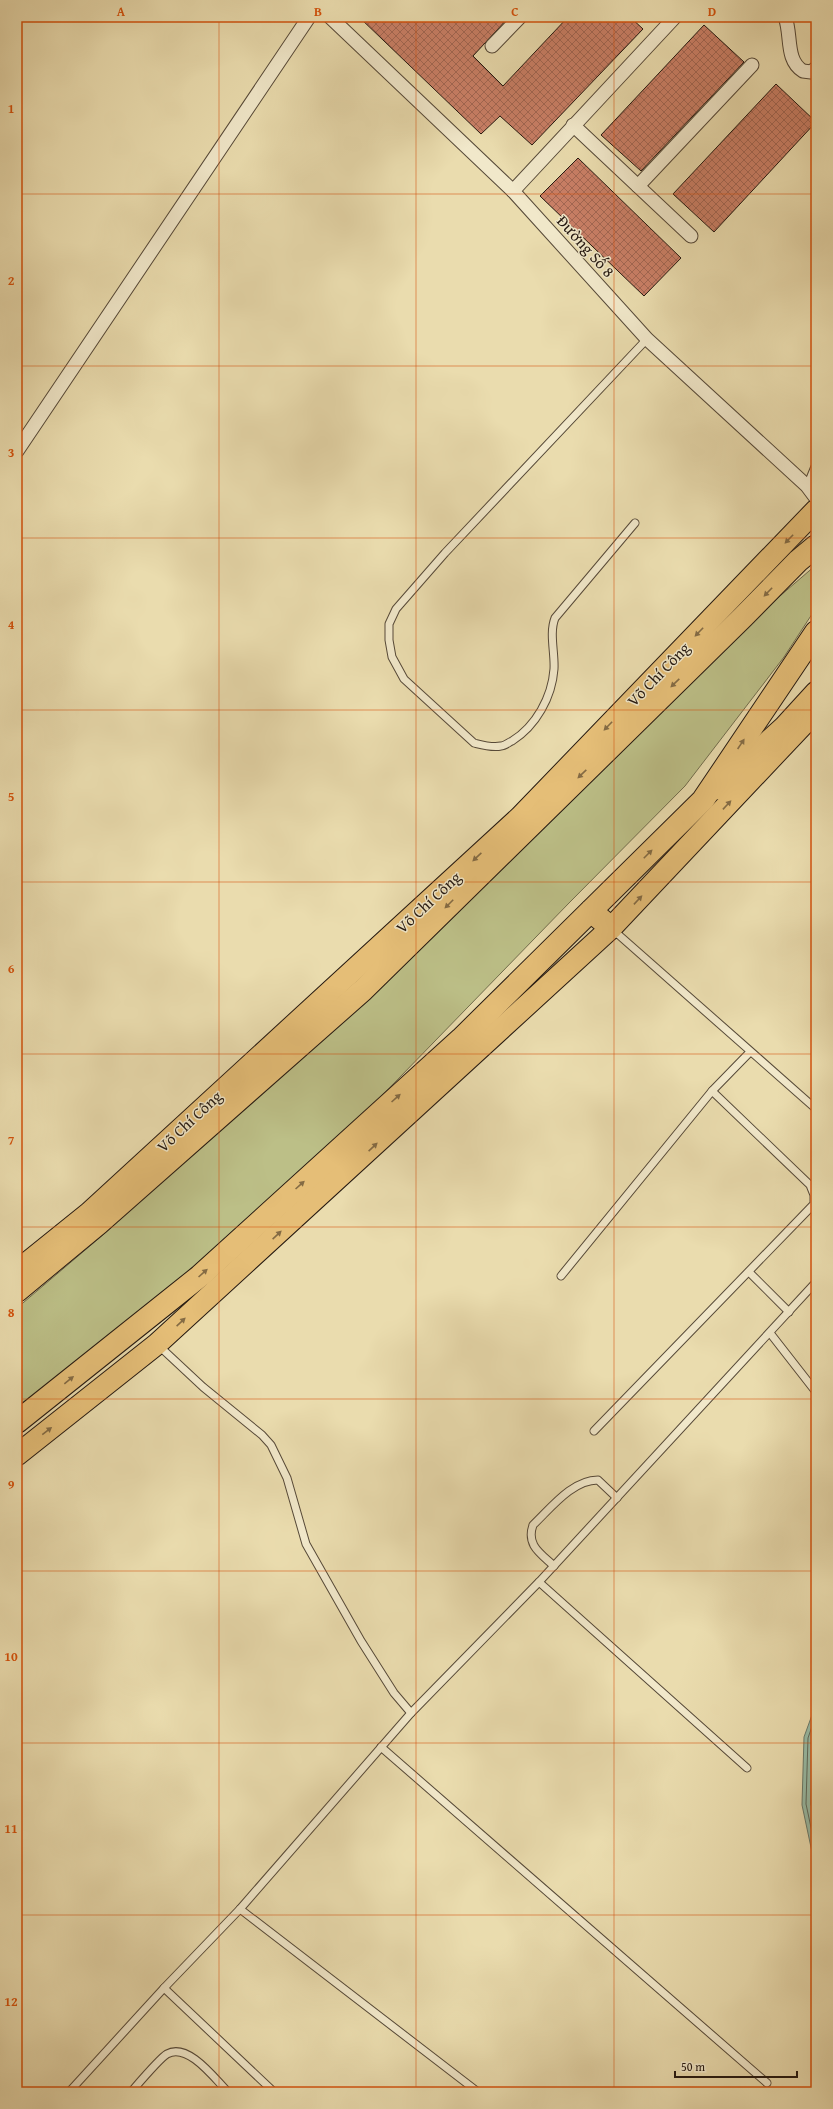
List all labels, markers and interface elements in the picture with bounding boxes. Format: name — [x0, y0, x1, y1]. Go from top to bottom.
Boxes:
text: A — [117, 2, 126, 21]
text: B — [314, 2, 322, 21]
text: C — [511, 2, 519, 21]
text: D — [708, 2, 716, 21]
text: 1 — [8, 99, 14, 118]
street label: Đường Số 8 — [552, 210, 621, 283]
text: 2 — [8, 271, 15, 290]
text: 3 — [8, 443, 14, 462]
one-way arrow — [785, 534, 794, 543]
one-way arrow — [763, 587, 772, 597]
text: 4 — [8, 615, 15, 634]
one-way arrow — [694, 627, 704, 637]
street label: Võ Chí Công — [621, 636, 695, 712]
one-way arrow — [670, 679, 680, 688]
one-way arrow — [604, 721, 613, 731]
one-way arrow — [737, 739, 745, 749]
one-way arrow — [577, 769, 587, 779]
text: 5 — [8, 787, 15, 806]
one-way arrow — [722, 800, 732, 810]
one-way arrow — [643, 849, 653, 859]
one-way arrow — [472, 852, 482, 862]
street label: Võ Chí Công — [390, 865, 466, 939]
one-way arrow — [633, 895, 643, 905]
one-way arrow — [444, 899, 454, 909]
text: 6 — [8, 959, 15, 978]
street label: Võ Chí Công — [151, 1084, 227, 1158]
one-way arrow — [391, 1093, 401, 1103]
text: 7 — [8, 1131, 15, 1150]
one-way arrow — [368, 1142, 378, 1151]
one-way arrow — [294, 1181, 305, 1190]
one-way arrow — [272, 1230, 282, 1239]
one-way arrow — [198, 1268, 209, 1277]
text: 8 — [8, 1303, 15, 1322]
one-way arrow — [176, 1318, 186, 1327]
one-way arrow — [64, 1376, 75, 1385]
one-way arrow — [42, 1426, 53, 1435]
text: 9 — [8, 1475, 15, 1494]
text: 10 — [4, 1647, 18, 1666]
text: 11 — [4, 1819, 18, 1838]
text: 12 — [4, 1992, 18, 2011]
scale bar — [675, 2053, 797, 2079]
text: 50 m — [681, 2058, 705, 2075]

